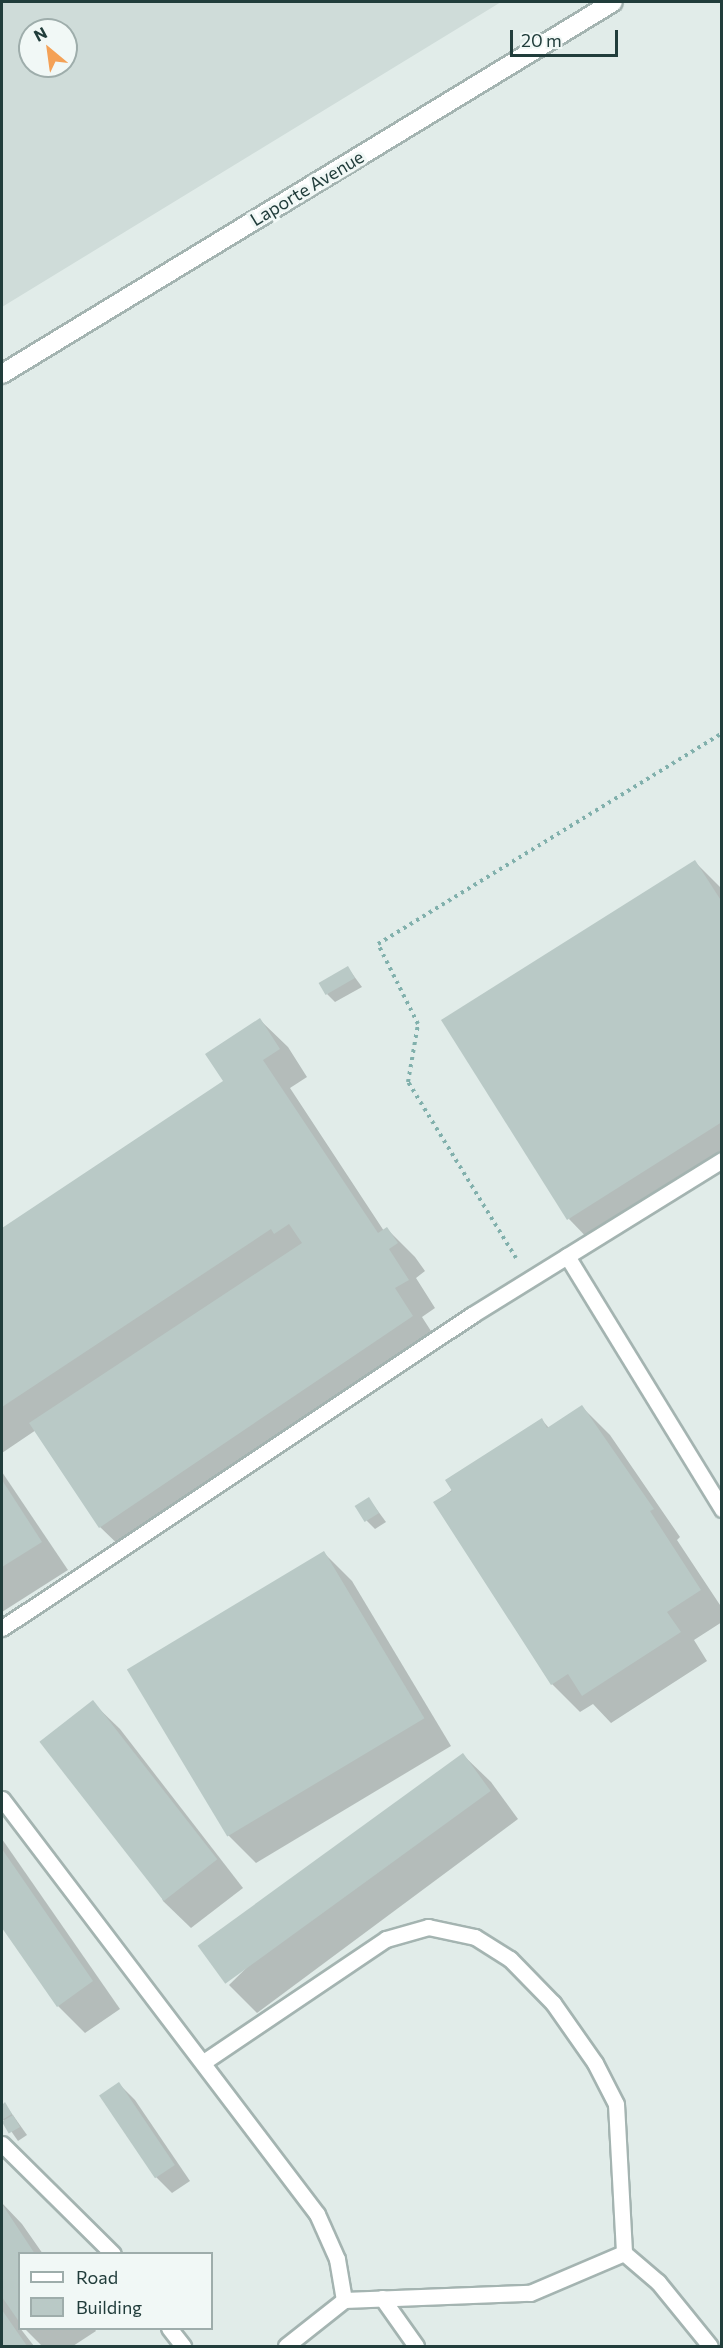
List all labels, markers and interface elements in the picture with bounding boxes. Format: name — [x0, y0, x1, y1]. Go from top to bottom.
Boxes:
north arrow — [18, 18, 78, 78]
scale bar — [513, 18, 621, 56]
text: N — [30, 22, 50, 45]
text: 20 m — [521, 29, 562, 51]
street label: Laporte Avenue — [246, 146, 368, 230]
legend — [18, 2252, 213, 2330]
text: Road — [76, 2266, 118, 2288]
text: Building — [76, 2296, 142, 2318]

